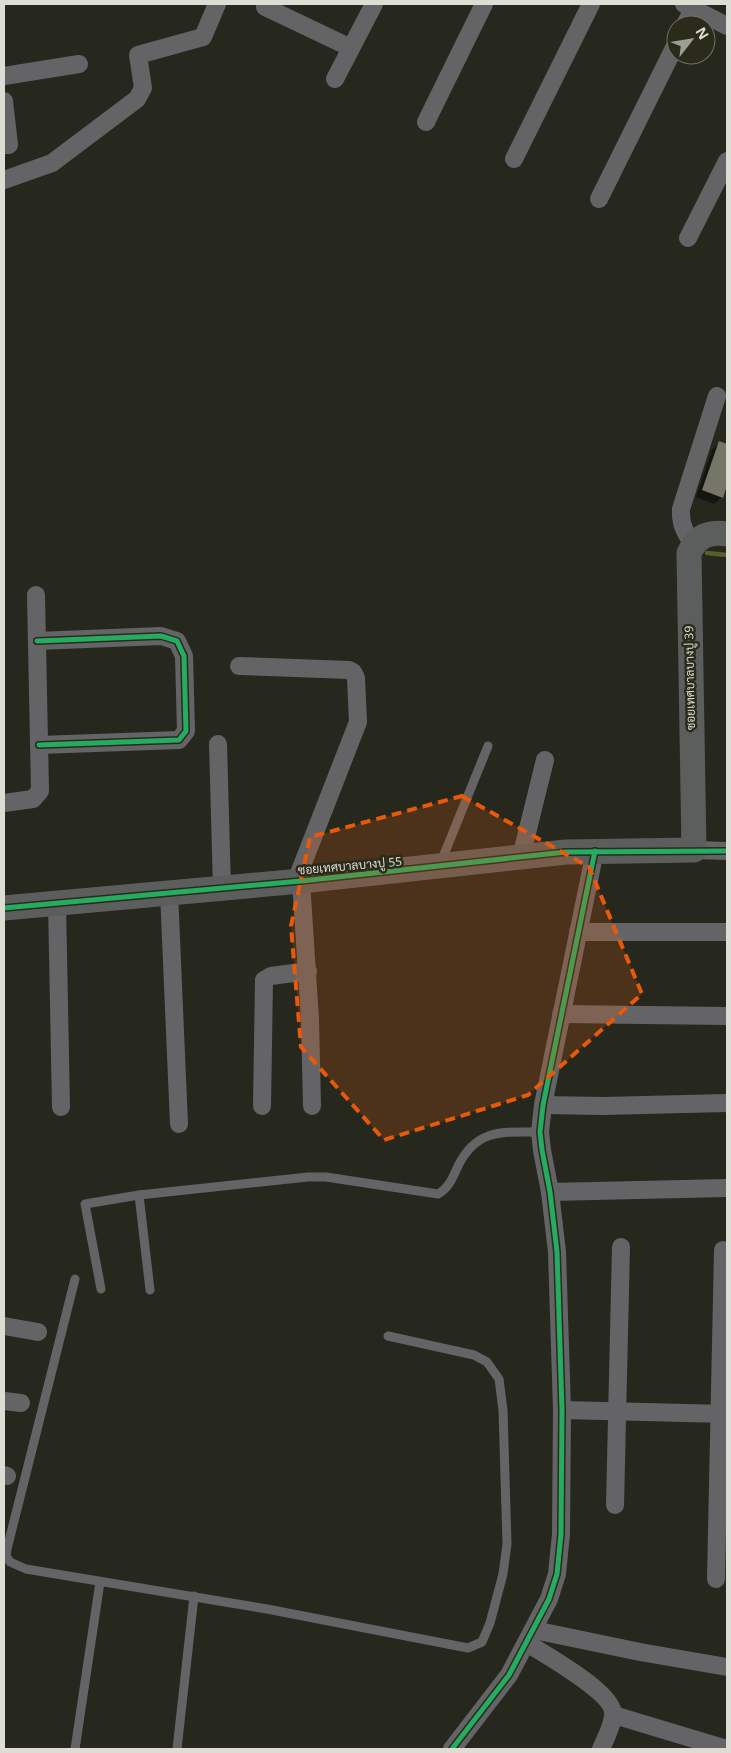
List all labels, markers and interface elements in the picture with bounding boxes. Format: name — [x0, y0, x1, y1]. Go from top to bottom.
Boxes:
north arrow — [666, 15, 716, 65]
text: N — [691, 23, 714, 43]
street label: ซอยเทศบาลบางปู 39 — [680, 626, 699, 730]
street label: ซอยเทศบาลบางปู 55 — [297, 852, 403, 879]

